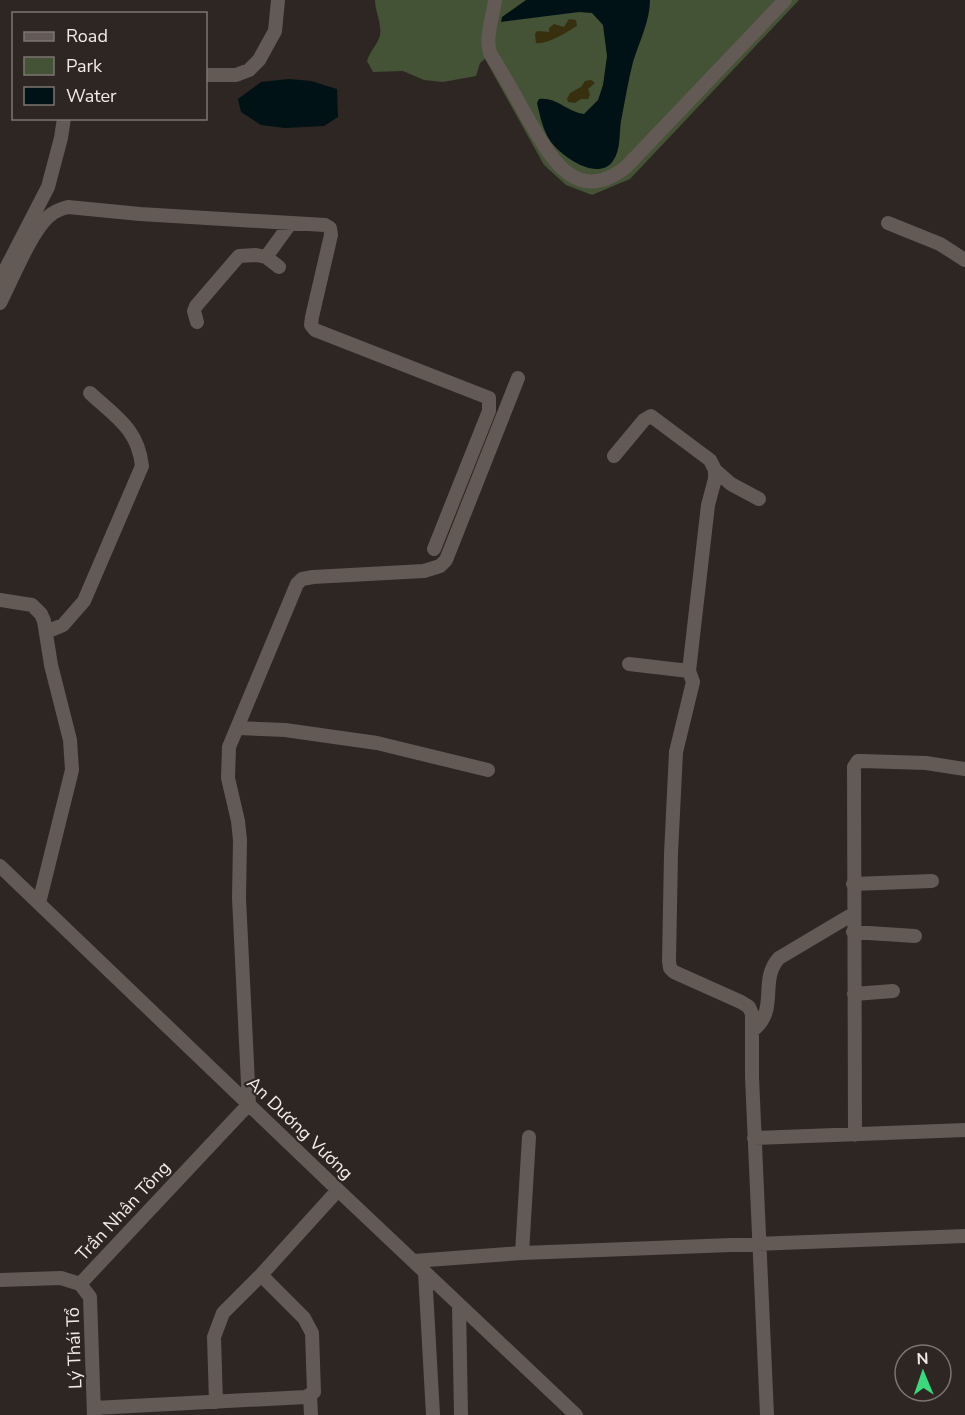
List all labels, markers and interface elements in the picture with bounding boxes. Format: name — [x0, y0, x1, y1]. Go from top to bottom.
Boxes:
legend — [12, 12, 207, 120]
text: Road — [66, 24, 108, 48]
text: Park — [66, 54, 103, 78]
text: Water — [66, 84, 117, 108]
street label: An Dương Vương — [242, 1071, 358, 1185]
street label: Trần Nhân Tông — [70, 1156, 176, 1266]
street label: Lý Thái Tổ — [61, 1307, 87, 1389]
north arrow — [893, 1343, 953, 1403]
text: N — [916, 1348, 929, 1370]

